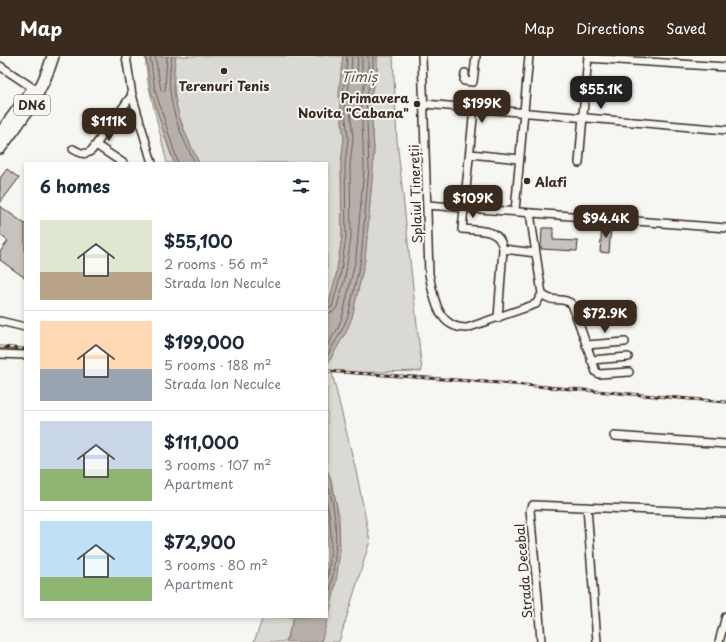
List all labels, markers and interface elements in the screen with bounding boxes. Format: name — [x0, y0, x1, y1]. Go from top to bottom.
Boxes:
text: Map — [20, 14, 62, 42]
text: Map — [524, 18, 554, 39]
text: Directions — [576, 18, 644, 39]
text: Saved — [666, 18, 706, 39]
marker: Terenuri Tenis — [219, 66, 229, 76]
water label: Timiș — [341, 66, 379, 87]
place label: Terenuri Tenis — [179, 76, 269, 95]
pin: $55.1K — [568, 76, 634, 110]
text: $55.1K — [579, 79, 623, 98]
place label: Primavera Novita "Cabana" — [298, 88, 409, 122]
pin: $199K — [454, 90, 510, 124]
text: $199K — [462, 93, 502, 112]
road number: DN6 — [14, 95, 50, 115]
marker: Primavera Novita "Cabana" — [412, 99, 422, 109]
pin: $111K — [81, 108, 137, 142]
text: $111K — [91, 111, 127, 130]
street label: Splaiul Tinereții — [404, 144, 426, 244]
place label: Alafi — [534, 172, 567, 191]
text: 6 homes — [40, 173, 110, 199]
icon: filters — [290, 175, 312, 197]
marker: Alafi — [522, 176, 532, 186]
pin: $109K — [445, 185, 501, 219]
text: $109K — [453, 188, 493, 207]
pin: $94.4K — [573, 205, 639, 239]
text: $94.4K — [583, 208, 629, 227]
text: $55,100 — [164, 228, 233, 254]
icon: home — [72, 236, 120, 284]
text: 2 rooms · 56 m² — [164, 254, 268, 273]
text: Strada Ion Neculce — [164, 273, 281, 292]
pin: $72.9K — [572, 300, 638, 334]
text: $72.9K — [583, 303, 627, 322]
text: $199,000 — [164, 329, 244, 355]
icon: home — [72, 337, 120, 385]
text: 5 rooms · 188 m² — [164, 355, 272, 374]
text: Strada Ion Neculce — [164, 374, 281, 393]
text: $111,000 — [164, 429, 239, 455]
icon: home — [72, 437, 120, 485]
text: 3 rooms · 107 m² — [164, 455, 271, 474]
text: Apartment — [164, 474, 233, 493]
street label: Strada Decebal — [509, 523, 537, 619]
text: $72,900 — [164, 529, 236, 555]
icon: home — [72, 537, 120, 585]
text: 3 rooms · 80 m² — [164, 555, 268, 574]
text: Apartment — [164, 574, 233, 593]

